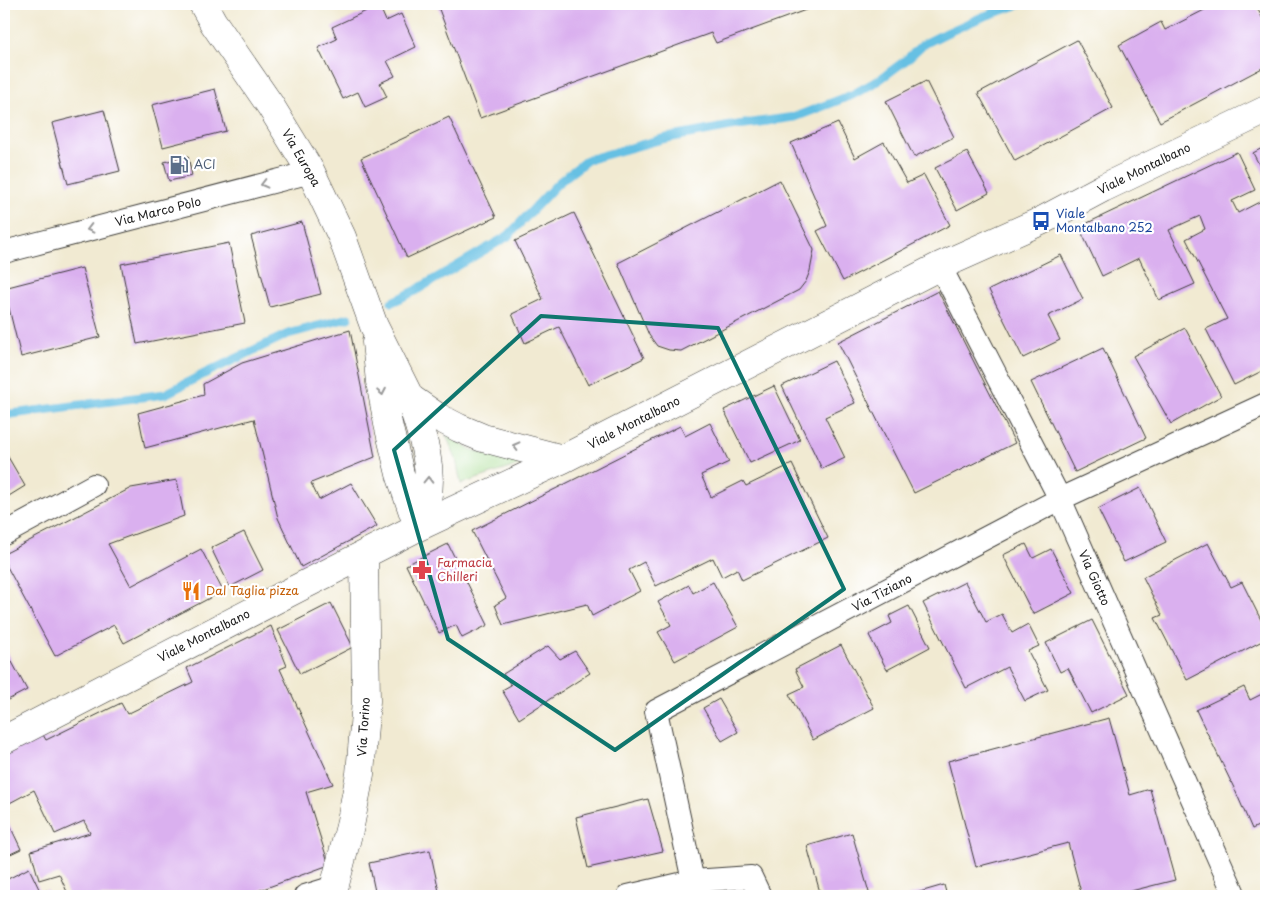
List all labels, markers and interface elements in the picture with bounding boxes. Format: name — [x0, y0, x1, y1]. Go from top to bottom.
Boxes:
street label: Via Europa — [278, 125, 326, 190]
street label: Viale Montalbano — [1094, 138, 1193, 198]
fuel station icon: ACI — [168, 154, 190, 176]
place label: ACI — [194, 155, 216, 173]
one-way arrow — [261, 179, 269, 189]
street label: Via Marco Polo — [113, 192, 203, 230]
place label: Viale Montalbano 252 — [1056, 204, 1153, 236]
bus stop icon: Viale Montalbano 252 — [1030, 210, 1052, 232]
one-way arrow — [86, 224, 94, 234]
one-way arrow — [376, 387, 386, 396]
street label: Viale Montalbano — [584, 391, 683, 453]
one-way arrow — [513, 442, 521, 452]
one-way arrow — [423, 476, 434, 484]
street label: Via Giotto — [1075, 547, 1115, 609]
place label: Farmacia Chilleri — [437, 553, 493, 585]
pharmacy icon: Farmacia Chilleri — [411, 559, 433, 581]
street label: Via Tiziano — [848, 569, 915, 615]
restaurant icon: Dal Taglia pizza — [180, 580, 202, 602]
place label: Dal Taglia pizza — [206, 581, 299, 599]
street label: Viale Montalbano — [154, 604, 253, 666]
street label: Via Torino — [352, 696, 374, 757]

